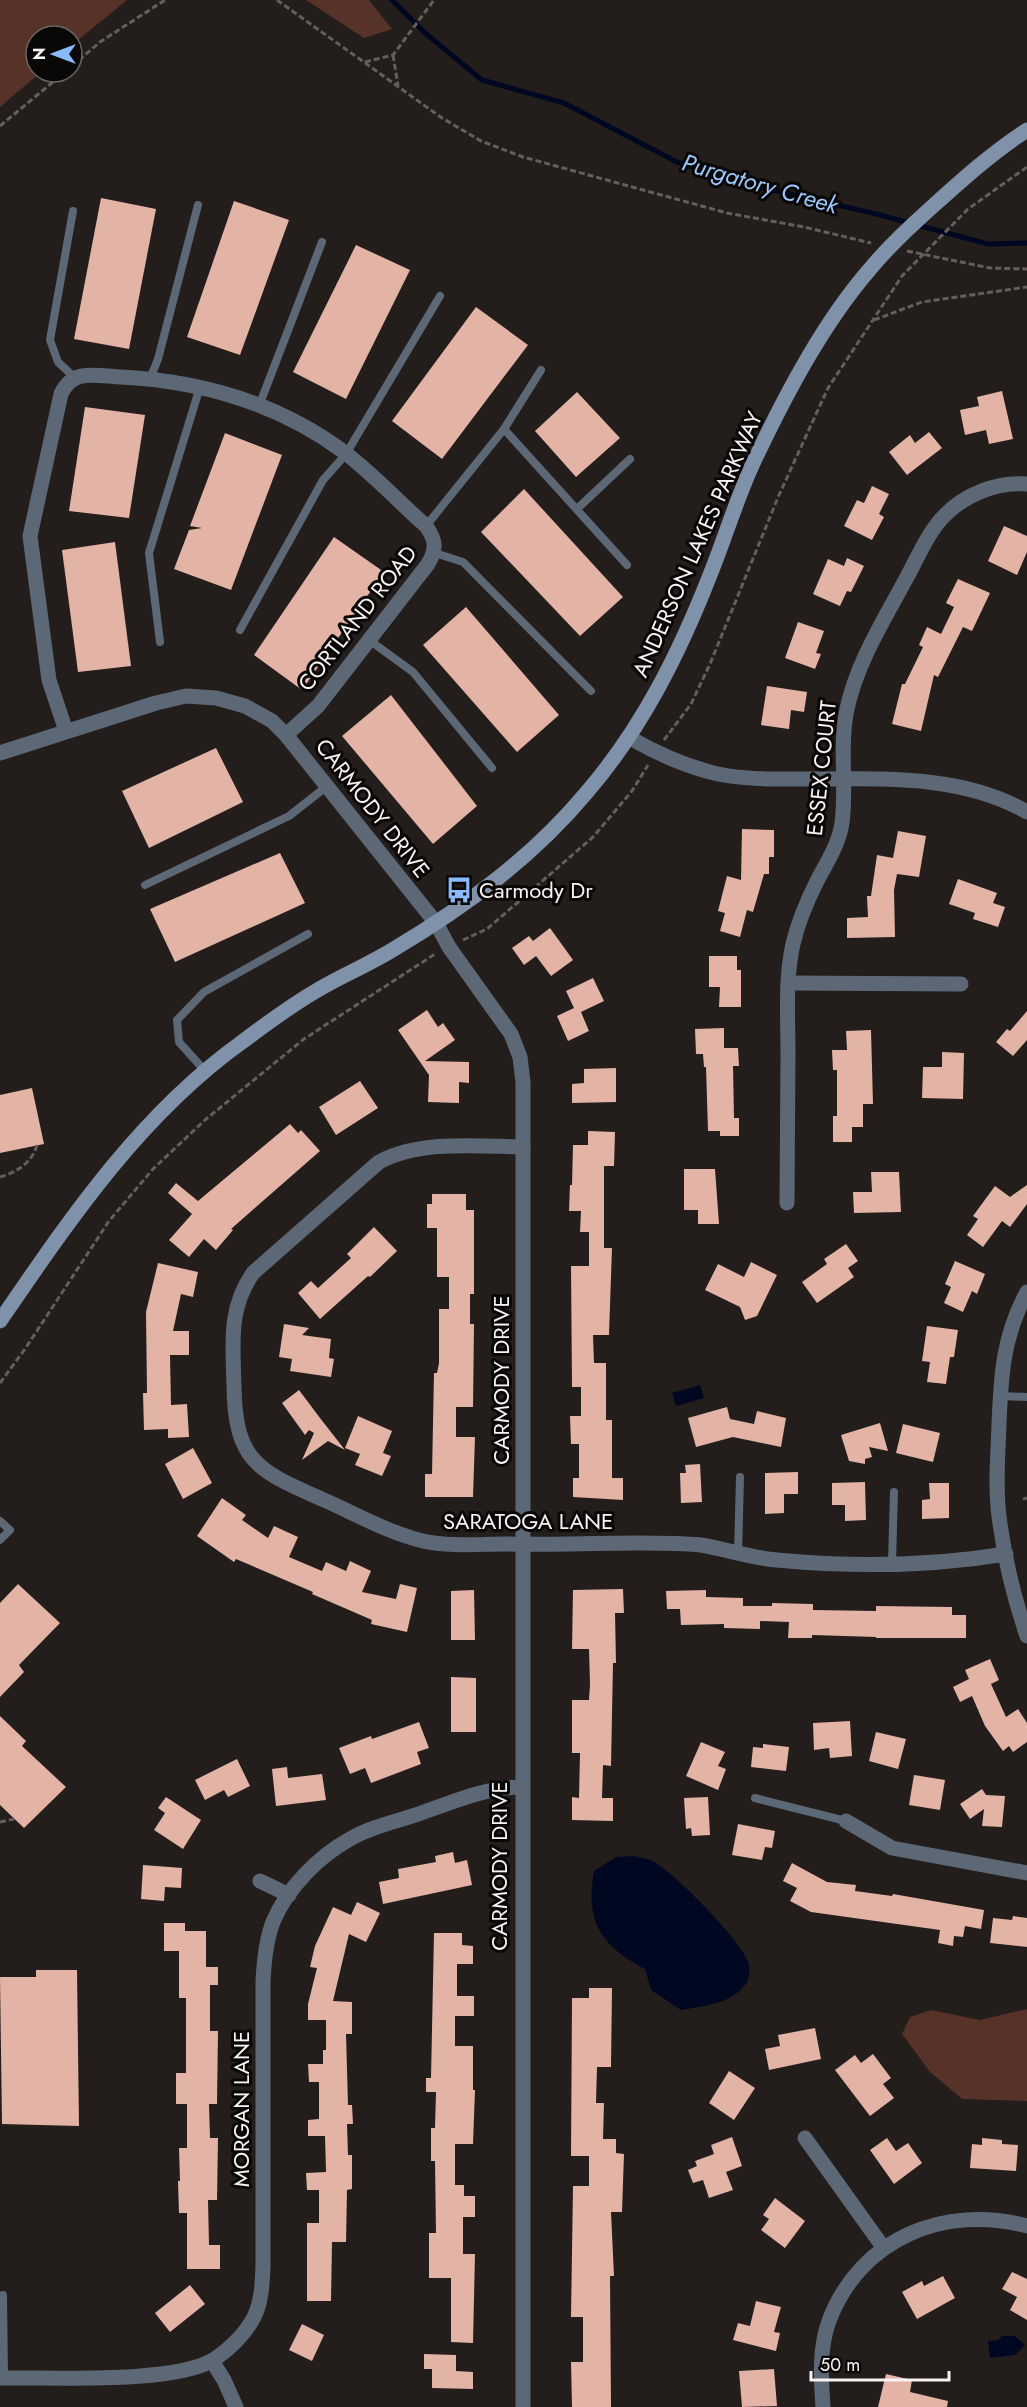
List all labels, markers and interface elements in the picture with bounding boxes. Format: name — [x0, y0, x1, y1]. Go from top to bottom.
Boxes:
north arrow — [24, 24, 84, 84]
text: N — [28, 48, 51, 60]
water label: Purgatory Creek — [678, 145, 844, 223]
street label: ANDERSON LAKES PARKWAY — [624, 406, 770, 682]
street label: CORTLAND ROAD — [290, 538, 424, 698]
street label: ESSEX COURT — [798, 698, 844, 837]
street label: CARMODY DRIVE — [308, 731, 438, 885]
place label: Carmody Dr — [479, 874, 593, 906]
bus stop icon: Carmody Dr — [444, 875, 474, 905]
street label: CARMODY DRIVE — [485, 1295, 517, 1465]
street label: SARATOGA LANE — [443, 1505, 613, 1537]
street label: CARMODY DRIVE — [483, 1781, 515, 1951]
street label: MORGAN LANE — [225, 2031, 257, 2187]
scale bar — [811, 2344, 949, 2382]
text: 50 m — [820, 2352, 860, 2378]

